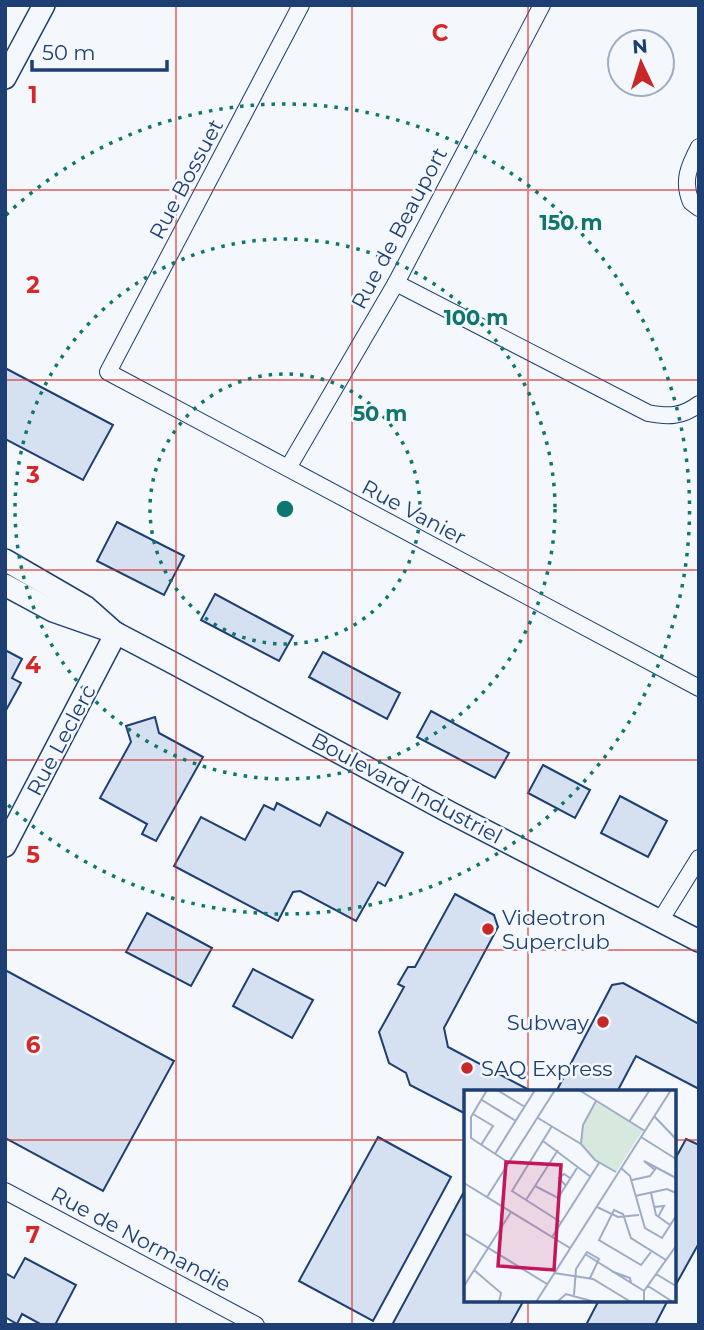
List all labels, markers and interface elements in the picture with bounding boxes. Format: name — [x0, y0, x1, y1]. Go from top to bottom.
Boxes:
text: C — [432, 19, 449, 47]
scale bar — [32, 28, 166, 72]
north arrow — [606, 28, 676, 98]
text: N — [631, 35, 648, 59]
text: 50 m — [42, 40, 96, 65]
text: 1 — [28, 81, 38, 109]
street label: Rue Bossuet — [144, 115, 228, 243]
street label: Rue de Beauport — [346, 143, 452, 313]
text: 150 m — [540, 210, 602, 235]
text: 2 — [26, 271, 40, 299]
text: 100 m — [444, 305, 508, 330]
text: 50 m — [353, 401, 407, 426]
text: 3 — [25, 461, 40, 489]
street label: Rue Vanier — [358, 474, 470, 550]
centre of rings — [273, 497, 297, 521]
text: 4 — [25, 651, 41, 679]
street label: Rue Leclerc — [21, 680, 101, 800]
street label: Boulevard Industriel — [307, 727, 507, 849]
text: 5 — [26, 841, 40, 869]
place label: Videotron Superclub — [502, 905, 610, 954]
marker: Videotron Superclub — [480, 921, 496, 937]
place label: Subway — [507, 1010, 590, 1035]
marker: Subway — [595, 1014, 611, 1030]
text: 6 — [26, 1031, 41, 1059]
place label: SAQ Express — [481, 1056, 612, 1081]
marker: SAQ Express — [459, 1060, 475, 1076]
inset map — [464, 1090, 676, 1302]
street label: Rue de Normandie — [47, 1181, 235, 1297]
text: 7 — [26, 1221, 40, 1249]

